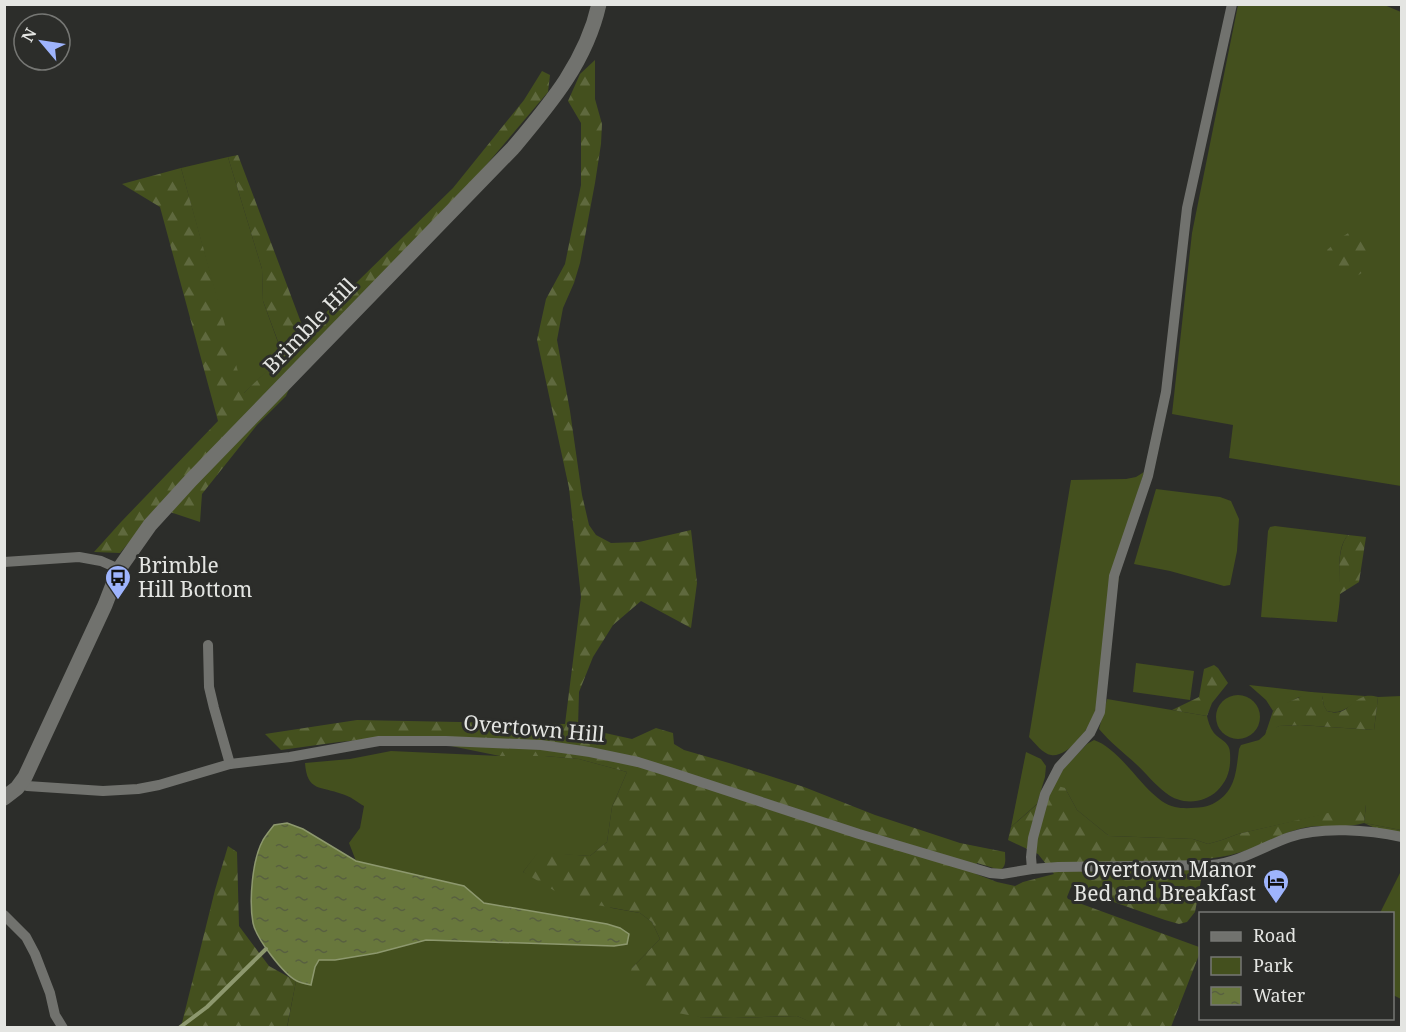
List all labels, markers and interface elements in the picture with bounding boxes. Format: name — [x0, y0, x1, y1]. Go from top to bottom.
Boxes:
north arrow — [12, 12, 72, 72]
text: N — [16, 24, 42, 46]
street label: Brimble Hill — [257, 271, 362, 379]
place label: Brimble Hill Bottom — [138, 551, 253, 603]
bus stop icon: Brimble Hill Bottom — [103, 563, 133, 601]
street label: Overtown Hill — [462, 708, 606, 748]
place label: Overtown Manor Bed and Breakfast — [1074, 855, 1256, 907]
hotel icon: Overtown Manor Bed and Breakfast — [1261, 867, 1291, 905]
legend — [1199, 912, 1394, 1020]
text: Road — [1253, 923, 1296, 947]
text: Park — [1253, 953, 1293, 977]
text: Water — [1253, 983, 1306, 1007]

